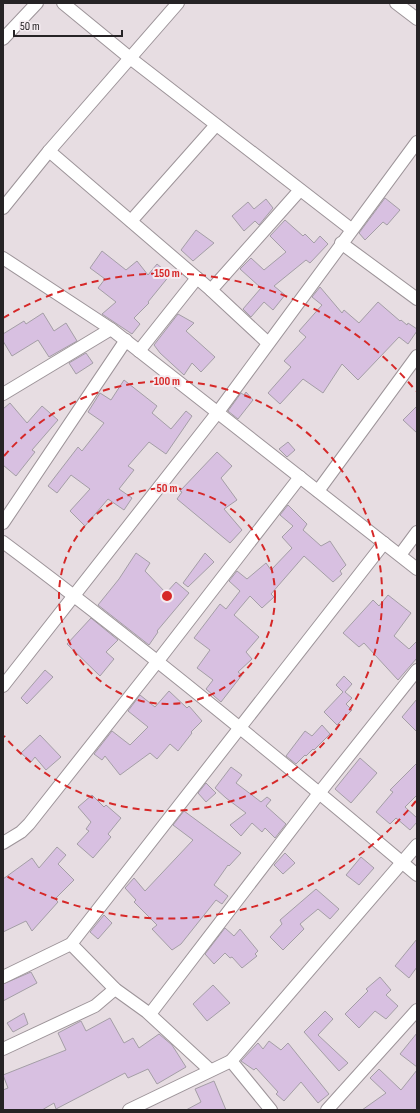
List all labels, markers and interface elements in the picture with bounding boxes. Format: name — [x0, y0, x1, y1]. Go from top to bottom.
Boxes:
scale bar — [14, 12, 122, 38]
text: 50 m — [20, 19, 40, 34]
text: 150 m — [154, 266, 180, 281]
text: 100 m — [154, 374, 180, 389]
text: 50 m — [157, 481, 177, 496]
centre of rings — [160, 589, 174, 603]

